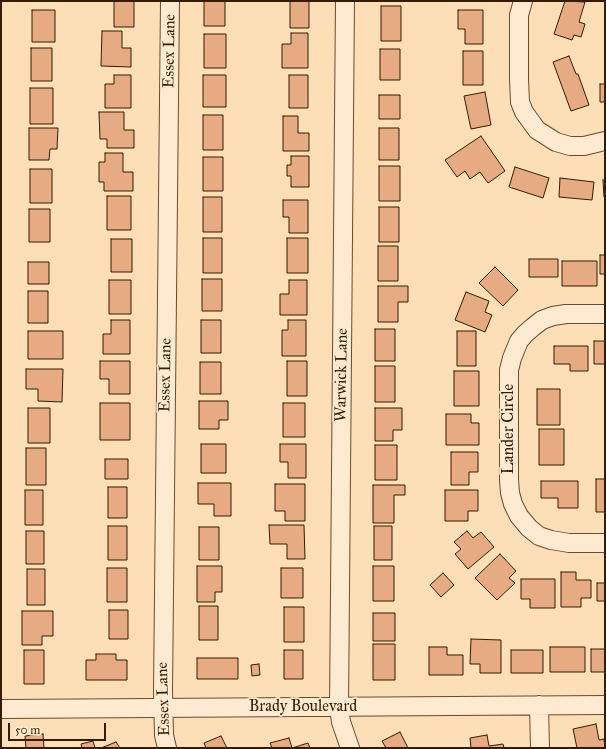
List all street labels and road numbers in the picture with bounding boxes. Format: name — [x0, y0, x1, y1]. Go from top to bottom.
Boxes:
street label: Essex Lane — [160, 14, 180, 88]
street label: Warwick Lane — [332, 328, 352, 422]
street label: Essex Lane — [156, 338, 176, 412]
street label: Lander Circle — [499, 384, 519, 474]
street label: Essex Lane — [153, 662, 175, 736]
street label: Brady Boulevard — [249, 697, 357, 717]

